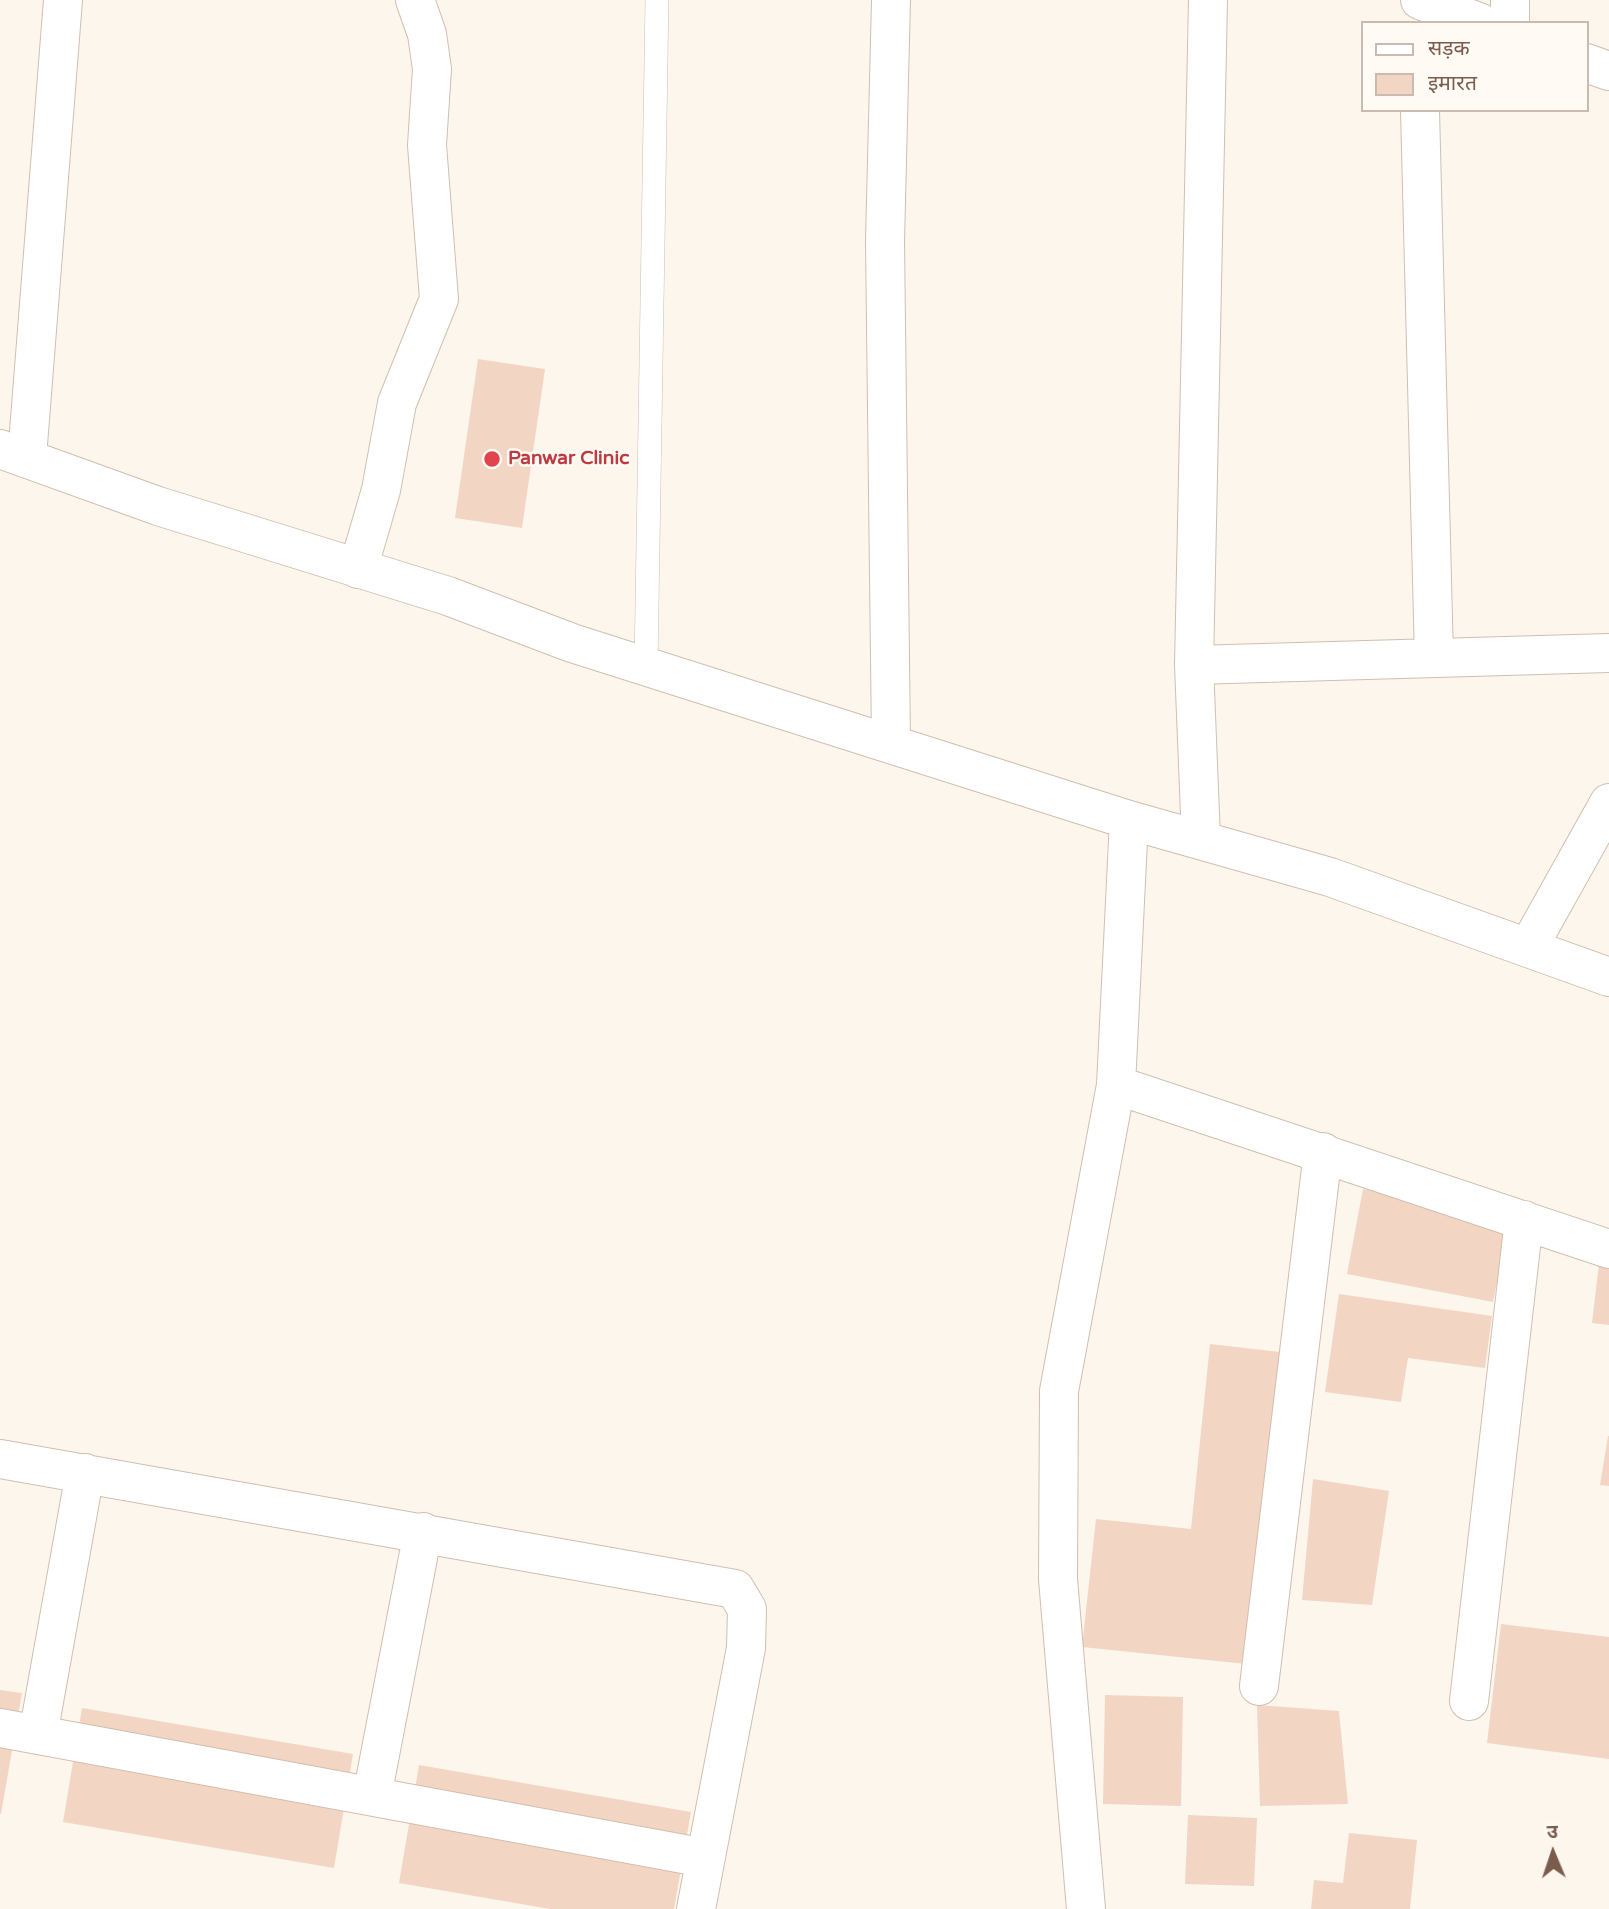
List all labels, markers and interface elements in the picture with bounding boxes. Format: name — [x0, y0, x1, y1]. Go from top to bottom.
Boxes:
legend — [1360, 21, 1588, 112]
text: सड़क — [1428, 36, 1470, 61]
text: इमारत — [1428, 71, 1477, 96]
place label: Panwar Clinic — [508, 448, 629, 470]
marker: Panwar Clinic — [482, 449, 502, 469]
north arrow — [1518, 1818, 1588, 1888]
text: उ — [1546, 1821, 1558, 1843]

